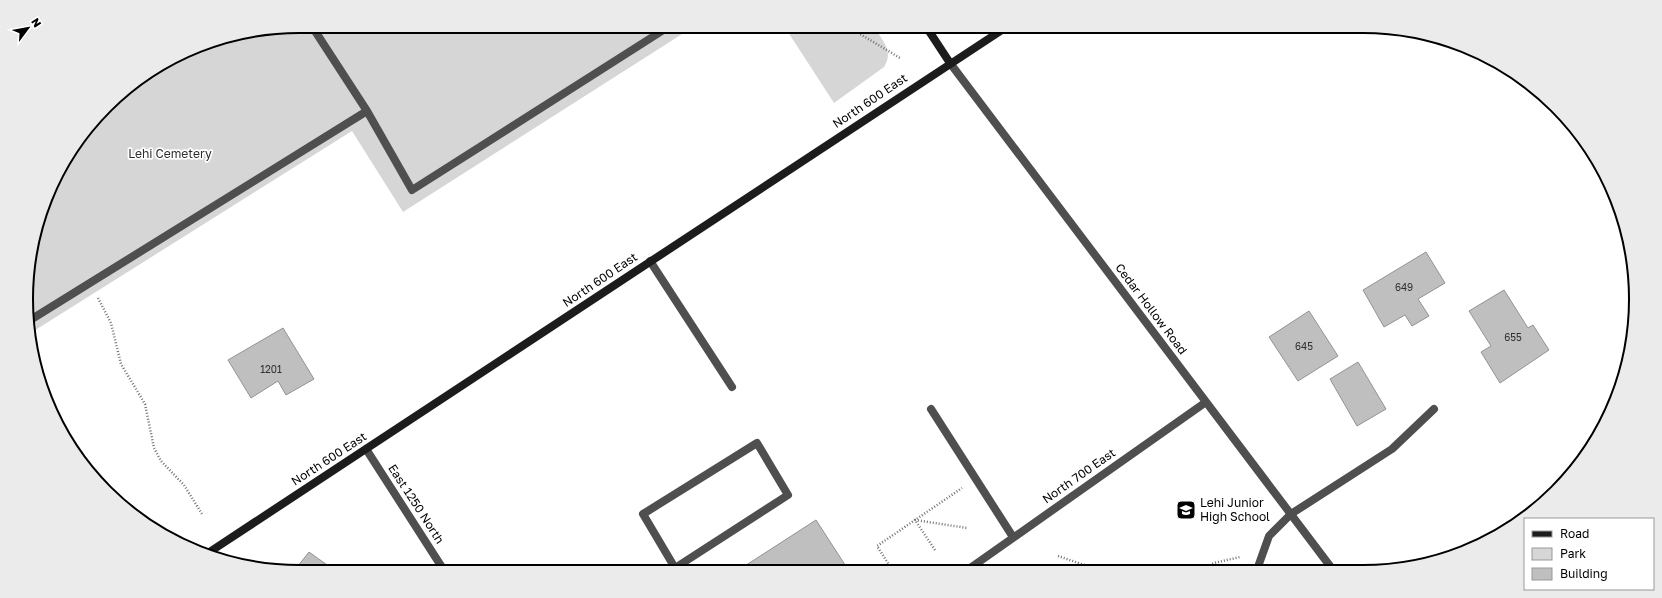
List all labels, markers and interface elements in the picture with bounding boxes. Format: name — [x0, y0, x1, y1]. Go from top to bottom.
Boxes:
north arrow — [8, 8, 48, 48]
text: N — [29, 15, 45, 29]
street label: North 600 East — [830, 70, 910, 131]
park label: Lehi Cemetery — [128, 146, 212, 161]
street label: North 600 East — [560, 249, 640, 310]
street label: Cedar Hollow Road — [1112, 260, 1191, 357]
house number: 649 — [1395, 281, 1413, 293]
house number: 655 — [1504, 331, 1522, 343]
house number: 645 — [1295, 340, 1313, 352]
house number: 1201 — [260, 363, 282, 375]
street label: North 600 East — [288, 429, 369, 488]
street label: North 700 East — [1039, 445, 1118, 506]
street label: East 1250 North — [385, 461, 448, 546]
place label: Lehi Junior High School — [1200, 495, 1270, 524]
school or university icon: Lehi Junior High School — [1175, 499, 1197, 521]
legend — [1524, 518, 1654, 590]
text: Road — [1560, 526, 1589, 541]
text: Park — [1560, 546, 1586, 561]
text: Building — [1560, 566, 1608, 581]

